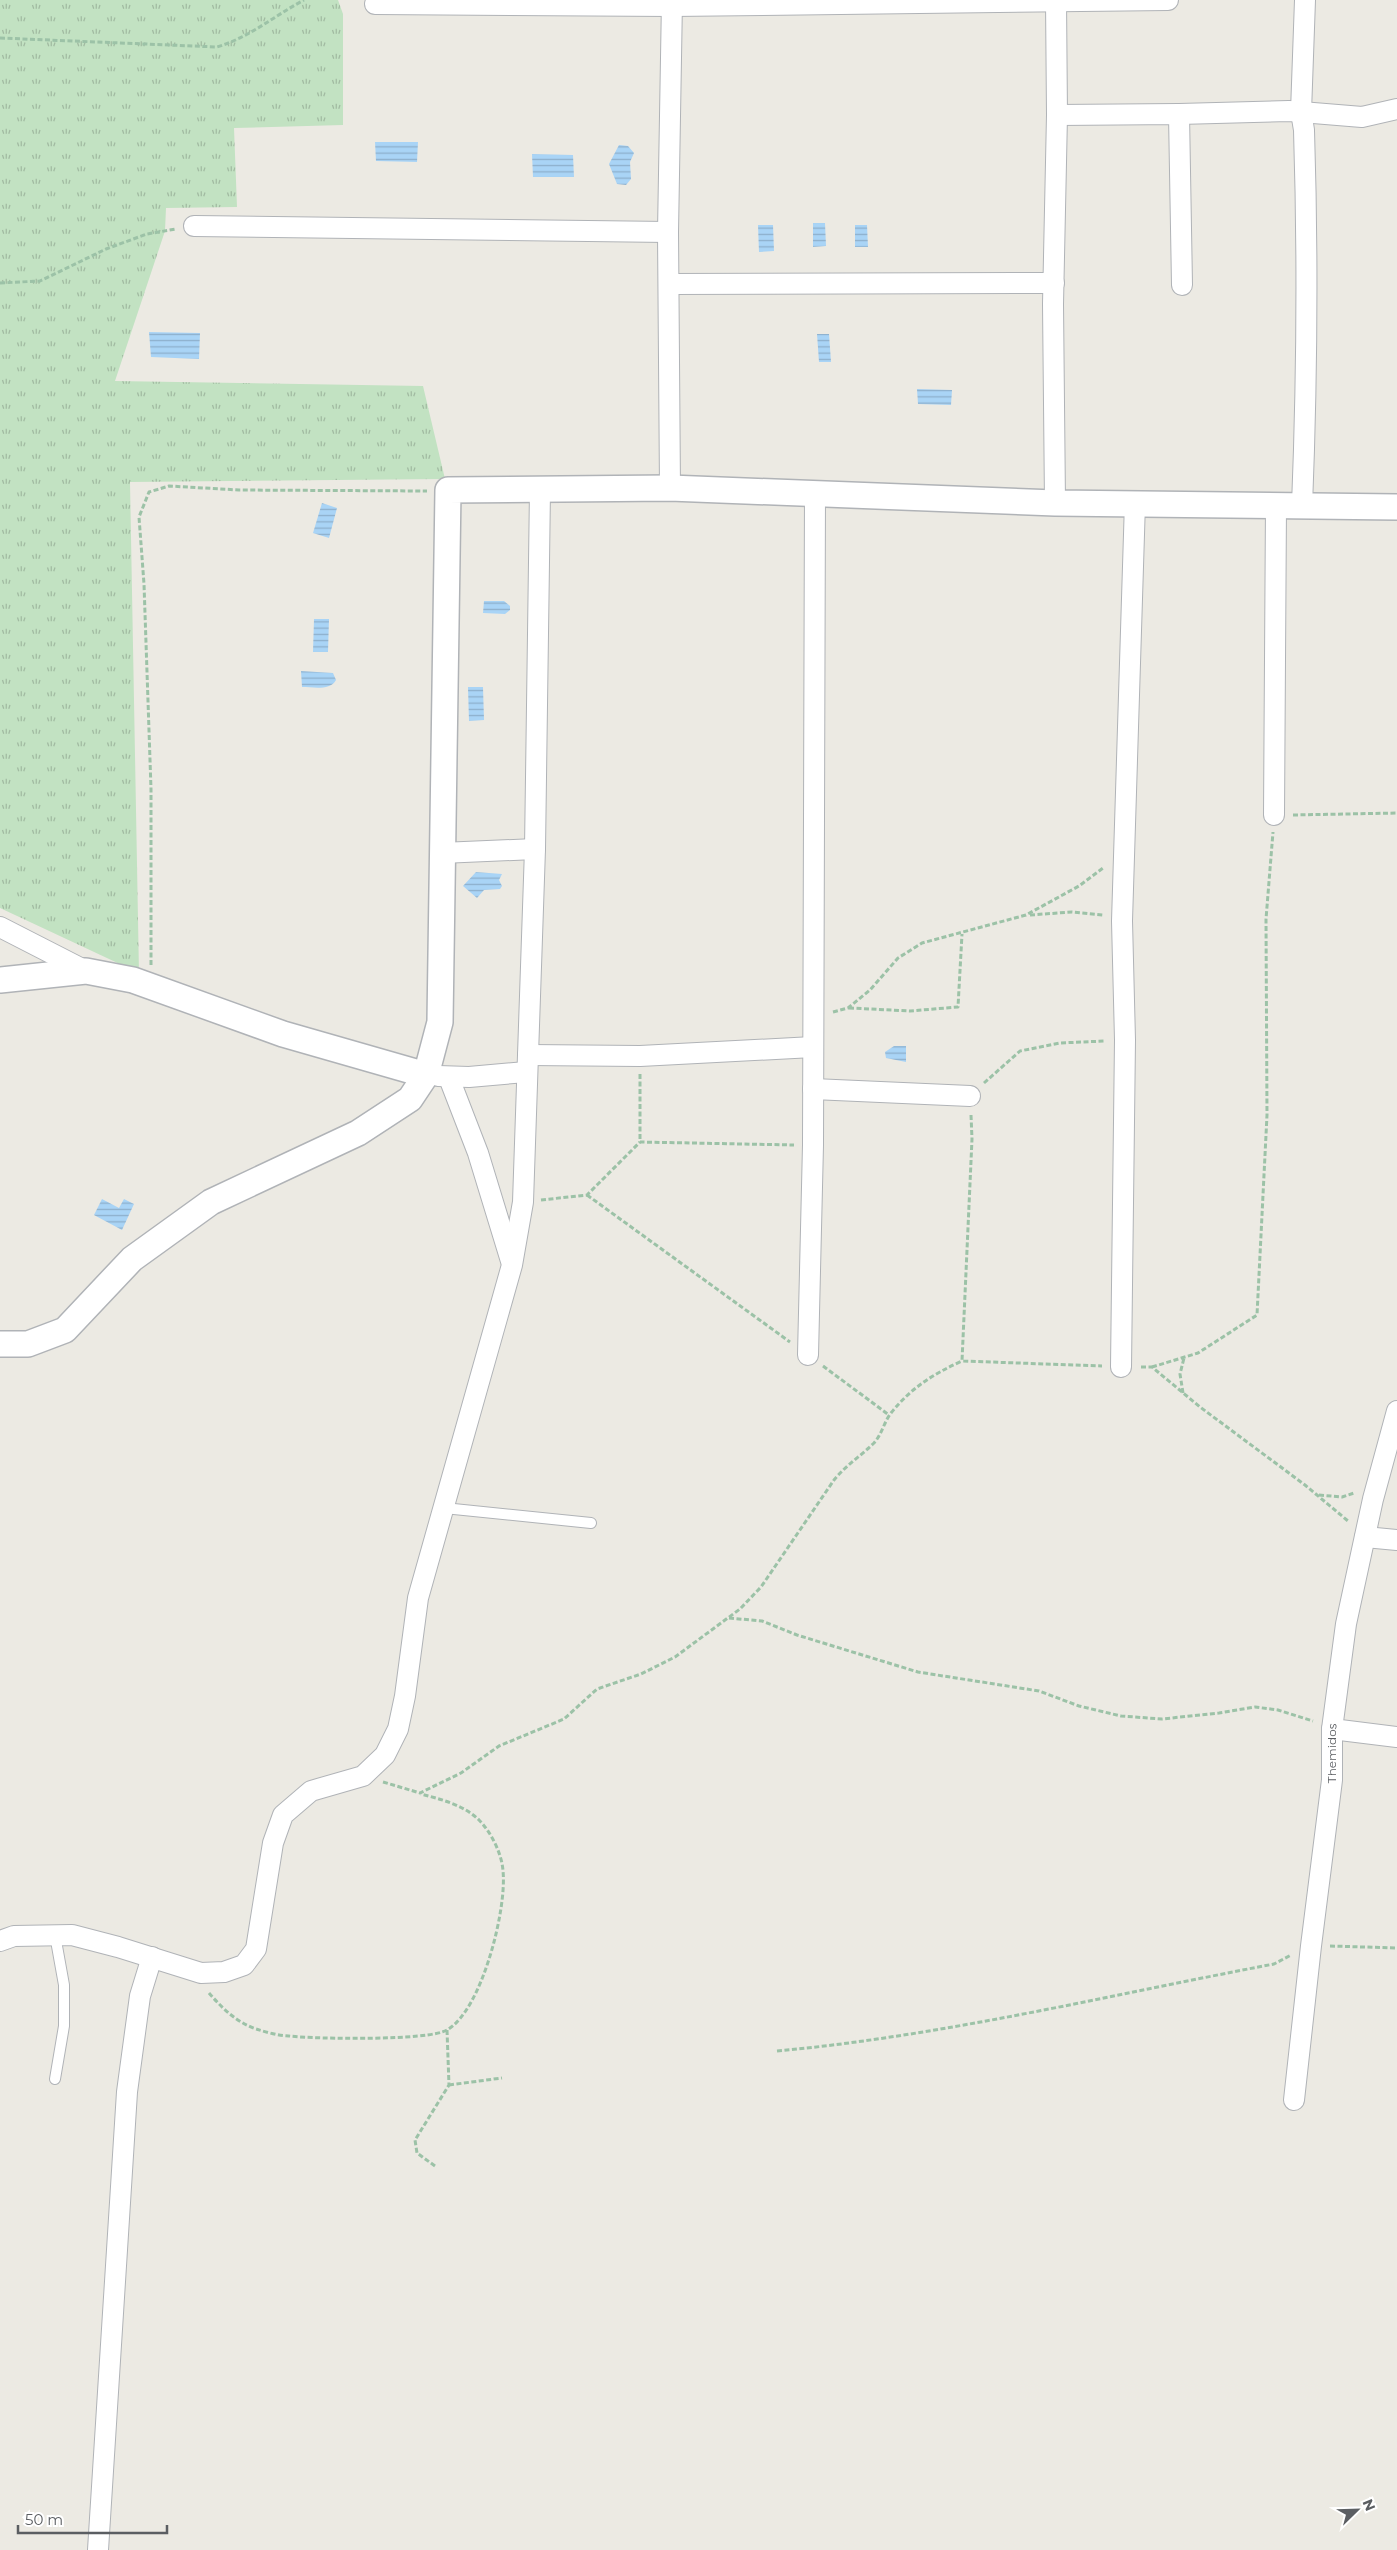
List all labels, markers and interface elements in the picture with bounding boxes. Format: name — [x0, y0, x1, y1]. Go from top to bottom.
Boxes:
street label: Themidos — [1324, 1722, 1340, 1783]
north arrow — [1332, 2485, 1382, 2535]
text: N — [1358, 2496, 1379, 2514]
scale bar — [18, 2502, 166, 2534]
text: 50 m — [25, 2510, 63, 2529]

